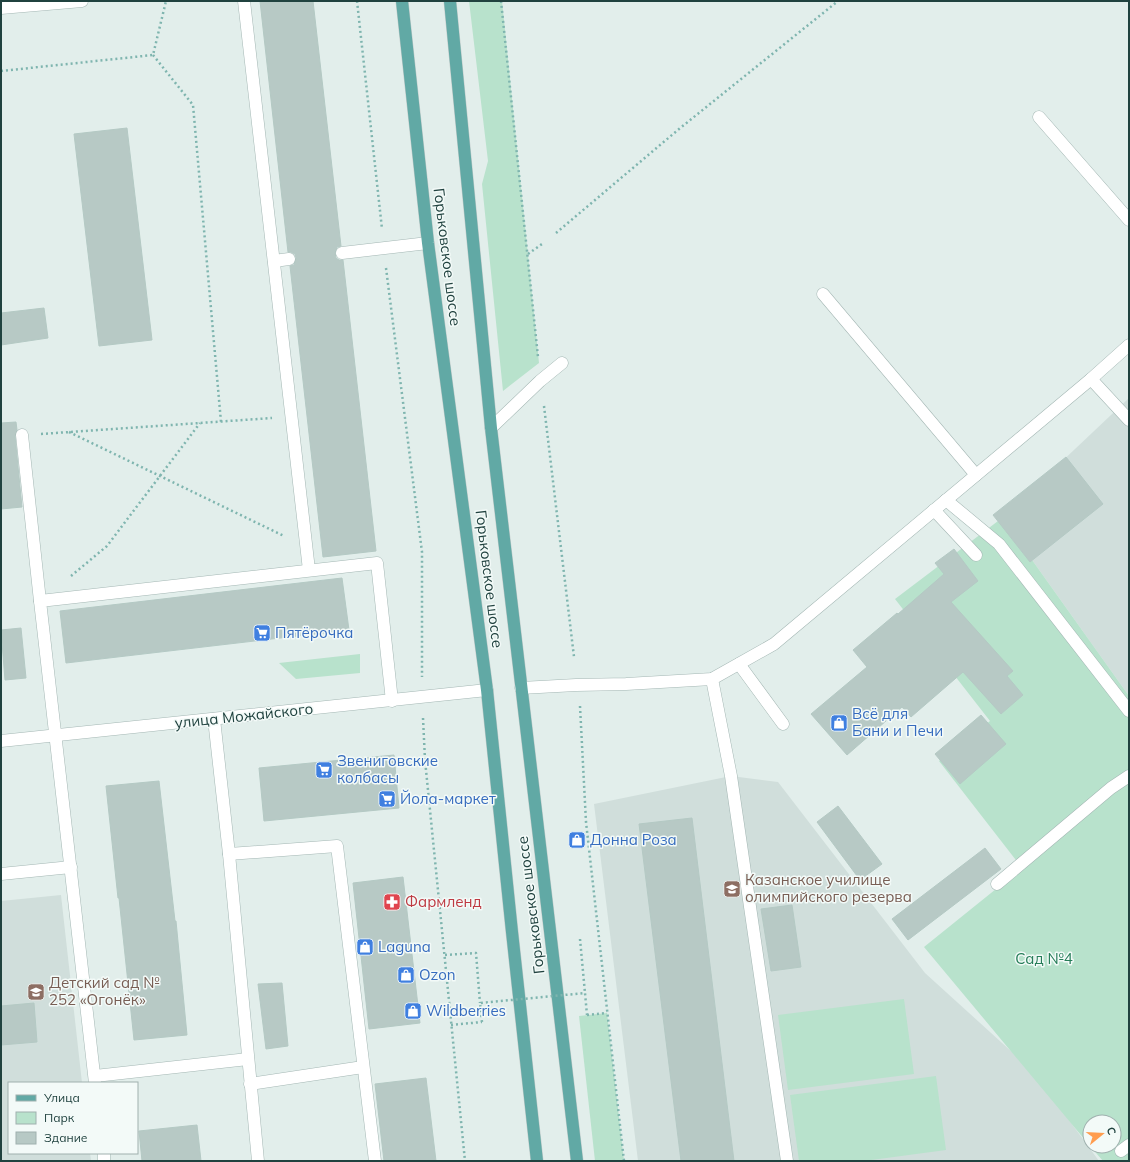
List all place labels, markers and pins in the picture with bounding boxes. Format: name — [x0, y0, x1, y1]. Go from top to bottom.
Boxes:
supermarket icon: Пятёрочка — [252, 623, 272, 643]
place label: Пятёрочка — [275, 623, 353, 642]
place label: Всё для Бани и Печи — [852, 704, 943, 740]
shop icon: Всё для Бани и Печи — [829, 713, 849, 733]
place label: Звениговские колбасы — [337, 751, 438, 787]
supermarket icon: Звениговские колбасы — [314, 760, 334, 780]
supermarket icon: Йола-маркет — [377, 789, 397, 809]
place label: Йола-маркет — [400, 789, 496, 808]
shop icon: Донна Роза — [567, 830, 587, 850]
place label: Донна Роза — [590, 830, 677, 849]
place label: Казанское училище олимпийского резерва — [745, 870, 912, 906]
school or university icon: Казанское училище олимпийского резерва — [722, 879, 742, 899]
pharmacy icon: Фармленд — [382, 892, 402, 912]
place label: Фармленд — [405, 892, 482, 911]
shop icon: Laguna — [355, 937, 375, 957]
place label: Laguna — [378, 937, 431, 956]
shop icon: Ozon — [396, 965, 416, 985]
place label: Ozon — [419, 965, 456, 984]
place label: Детский сад № 252 «Огонёк» — [49, 973, 160, 1009]
school or university icon: Детский сад № 252 «Огонёк» — [26, 982, 46, 1002]
shop icon: Wildberries — [403, 1001, 423, 1021]
place label: Wildberries — [426, 1001, 506, 1020]

